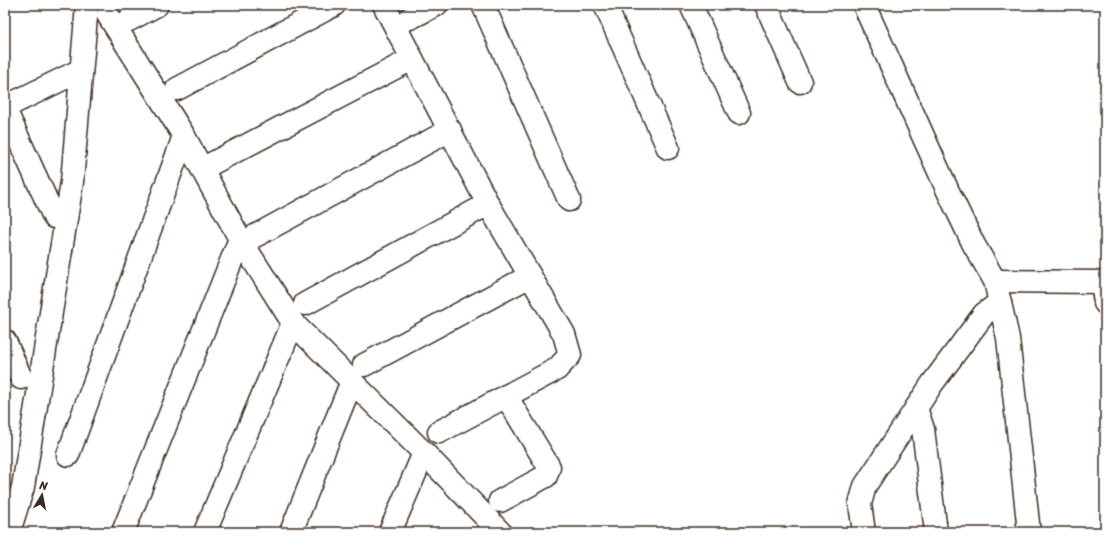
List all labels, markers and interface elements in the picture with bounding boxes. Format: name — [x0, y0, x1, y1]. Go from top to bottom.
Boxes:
north arrow — [22, 475, 62, 515]
text: N — [37, 475, 49, 496]

